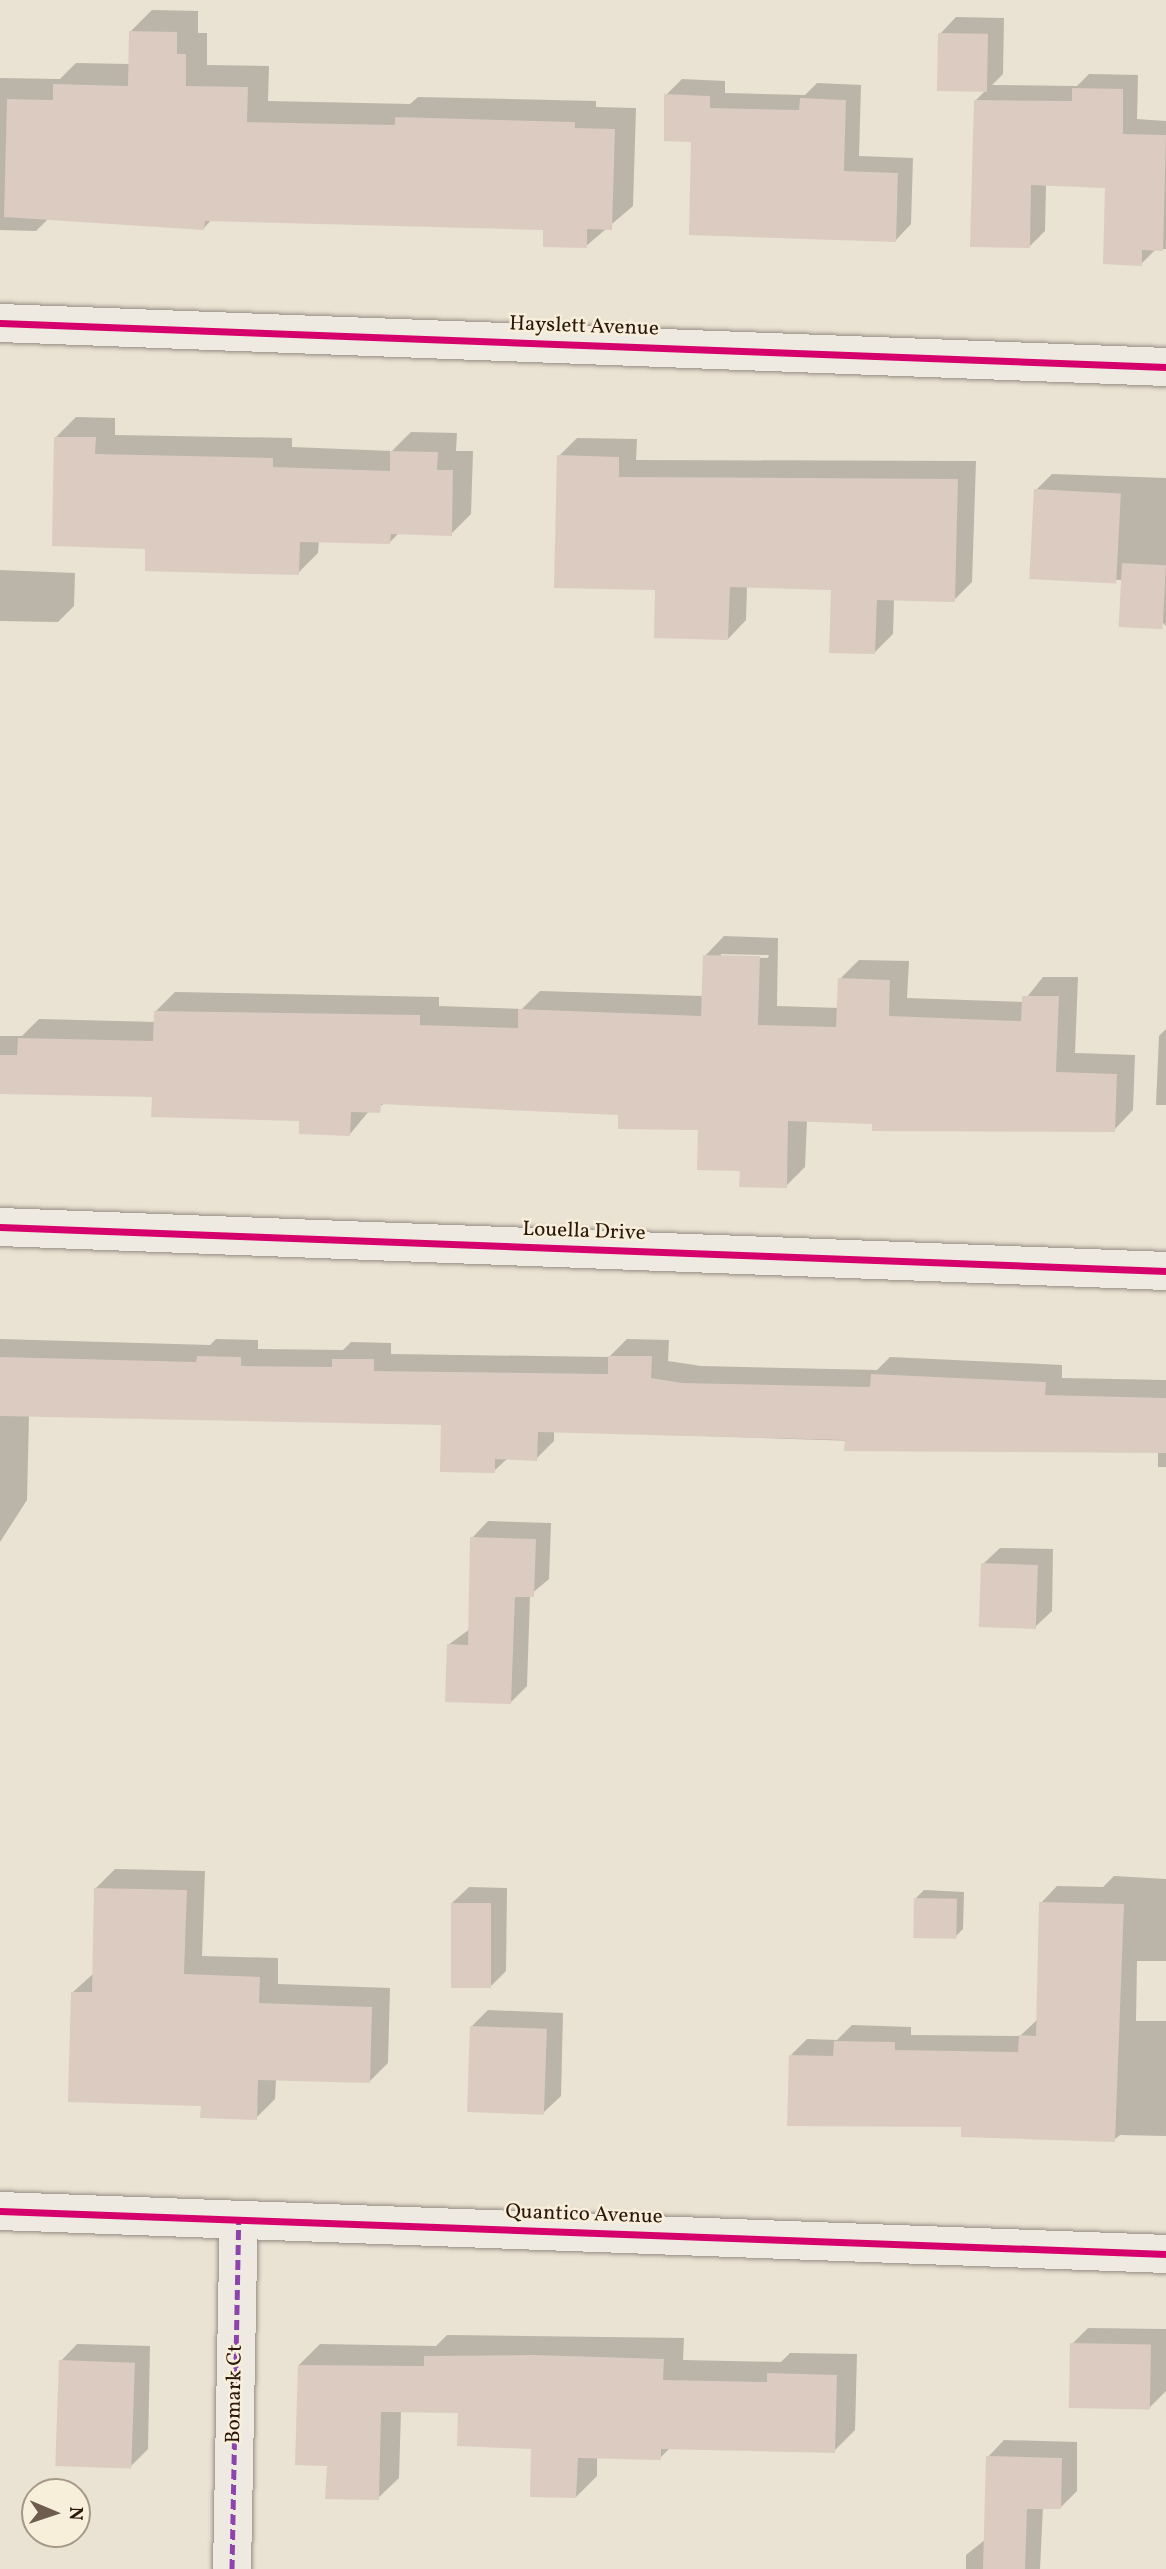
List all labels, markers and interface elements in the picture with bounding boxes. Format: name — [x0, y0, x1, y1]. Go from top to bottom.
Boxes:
street label: Hayslett Avenue — [509, 312, 659, 342]
street label: Louella Drive — [522, 1217, 646, 1247]
street label: Quantico Avenue — [505, 2200, 663, 2230]
street label: Bomark Ct — [222, 2344, 248, 2444]
north arrow — [21, 2478, 91, 2548]
text: N — [62, 2506, 88, 2521]

